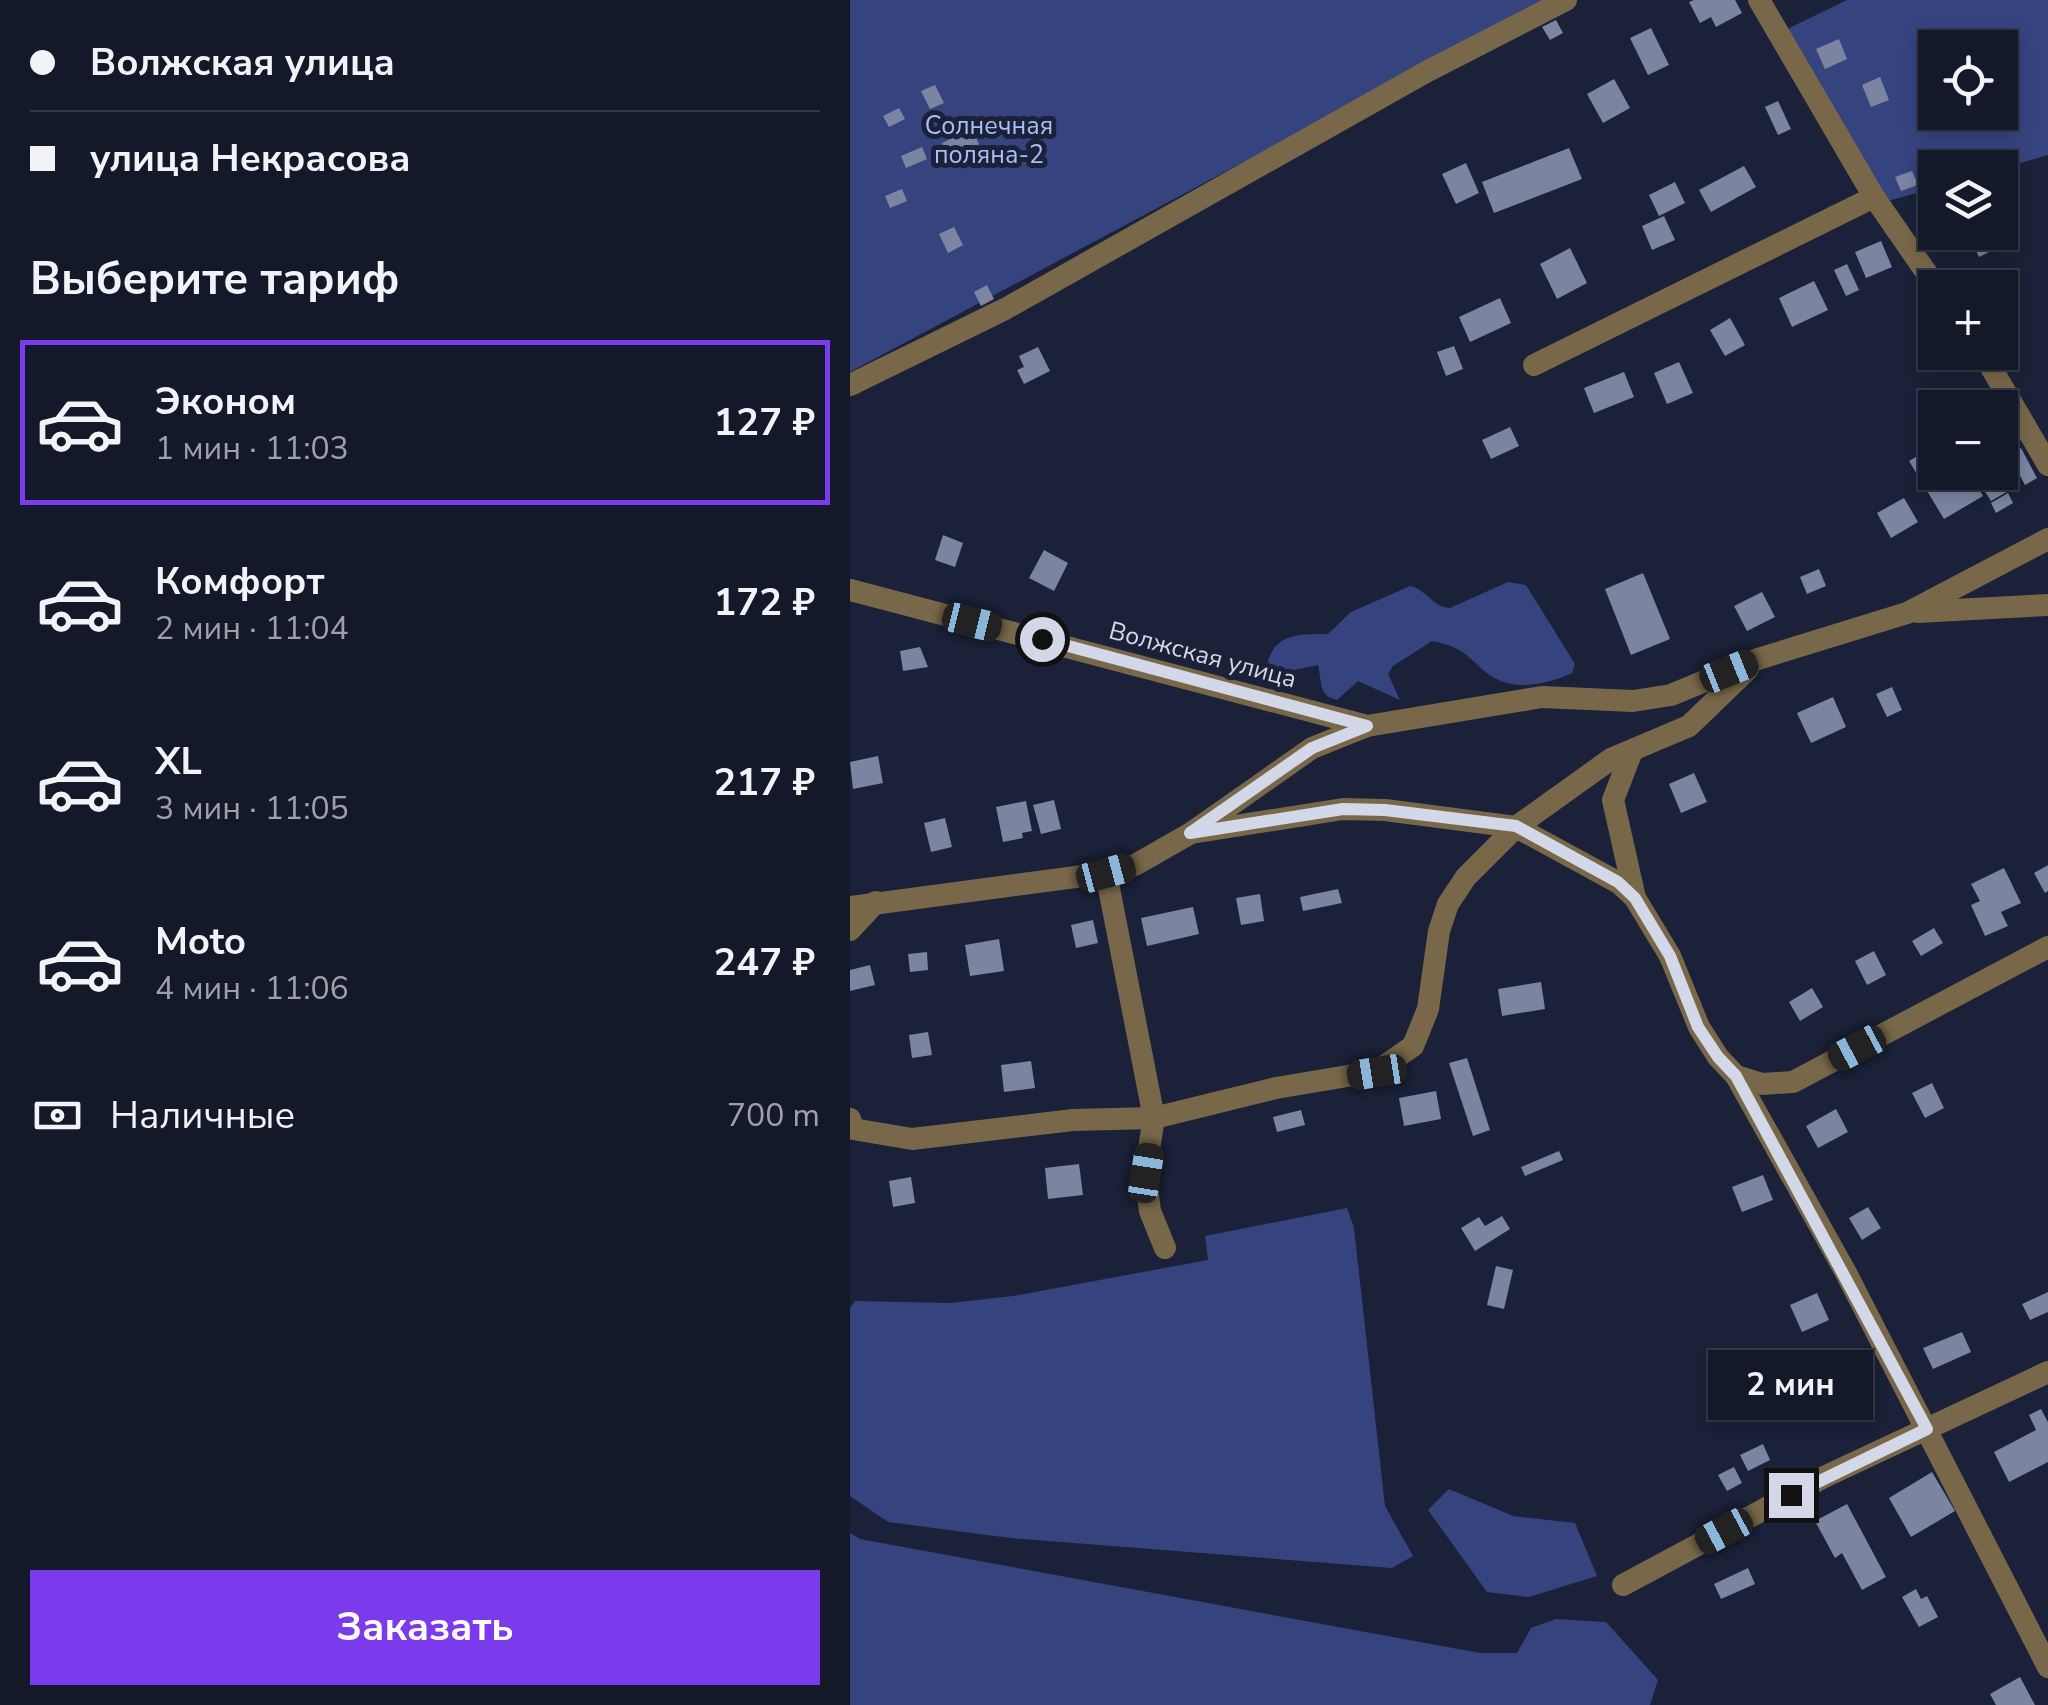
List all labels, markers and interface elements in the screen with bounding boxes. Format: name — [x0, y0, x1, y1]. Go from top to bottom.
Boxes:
map controls — [1918, 30, 2018, 490]
button: locate — [1918, 30, 2018, 130]
text: Волжская улица — [90, 37, 395, 88]
park label: Солнечная поляна-2 — [925, 109, 1053, 172]
text: улица Некрасова — [90, 133, 410, 184]
button: layers — [1918, 150, 2018, 250]
text: Выберите тариф — [30, 249, 400, 310]
button: + — [1918, 270, 2018, 370]
text: Эконом — [155, 376, 296, 427]
icon: car — [35, 378, 125, 468]
button: − — [1918, 390, 2018, 490]
text: 127 ₽ — [714, 397, 815, 448]
text: 1 мин · 11:03 — [155, 427, 349, 470]
text: Комфорт — [155, 556, 324, 607]
icon: car — [35, 558, 125, 648]
text: 172 ₽ — [714, 577, 815, 628]
car — [939, 600, 1005, 644]
text: 2 мин · 11:04 — [155, 607, 349, 650]
street label: Волжская улица — [1105, 614, 1300, 696]
route start — [1020, 617, 1065, 662]
car — [1696, 646, 1762, 696]
text: XL — [155, 736, 202, 787]
icon: car — [35, 738, 125, 828]
text: 217 ₽ — [714, 757, 815, 808]
text: 3 мин · 11:05 — [155, 787, 349, 830]
car — [1073, 851, 1139, 895]
text: Moto — [155, 916, 246, 967]
icon: car — [35, 918, 125, 1008]
text: 247 ₽ — [714, 937, 815, 988]
text: 4 мин · 11:06 — [155, 967, 349, 1010]
car — [1823, 1021, 1891, 1075]
car — [1345, 1052, 1409, 1092]
icon: cash — [30, 1088, 85, 1143]
text: Наличные — [110, 1090, 295, 1141]
text: 700 m — [727, 1094, 820, 1137]
car — [1126, 1141, 1166, 1205]
callout: 2 мин — [1708, 1350, 1874, 1420]
text: 2 мин — [1746, 1363, 1835, 1406]
route end — [1769, 1473, 1814, 1518]
car — [1690, 1504, 1758, 1558]
button: Заказать — [30, 1570, 820, 1685]

